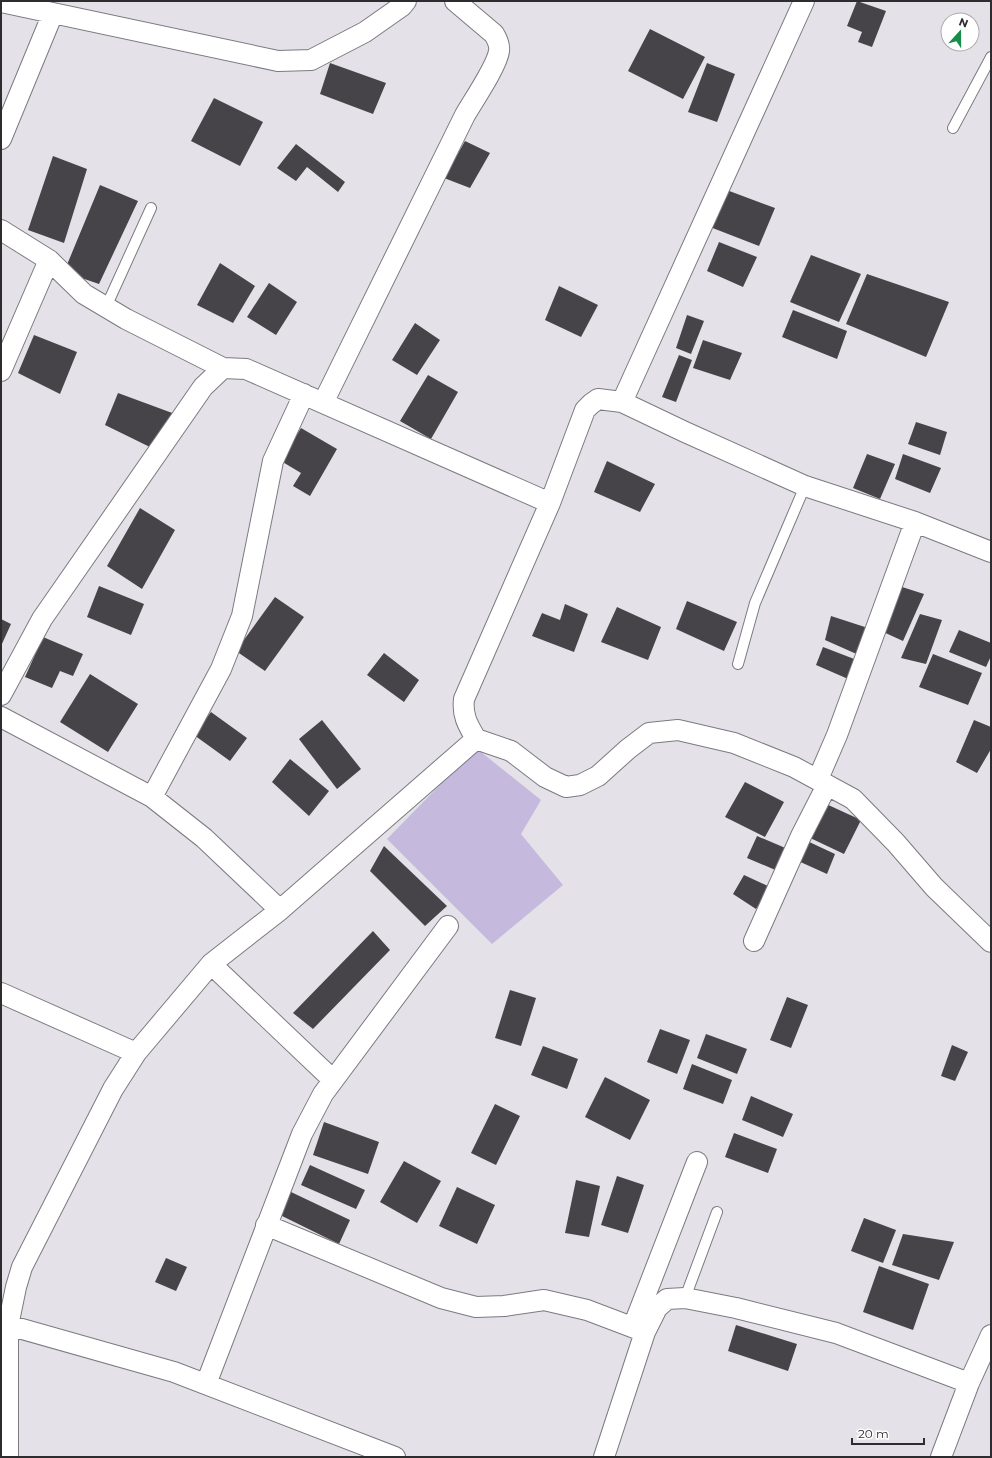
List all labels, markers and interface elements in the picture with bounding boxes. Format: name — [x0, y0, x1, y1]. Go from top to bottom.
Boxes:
north arrow — [940, 12, 980, 52]
text: N — [957, 15, 970, 31]
scale bar — [852, 1420, 924, 1446]
text: 20 m — [858, 1426, 889, 1441]

